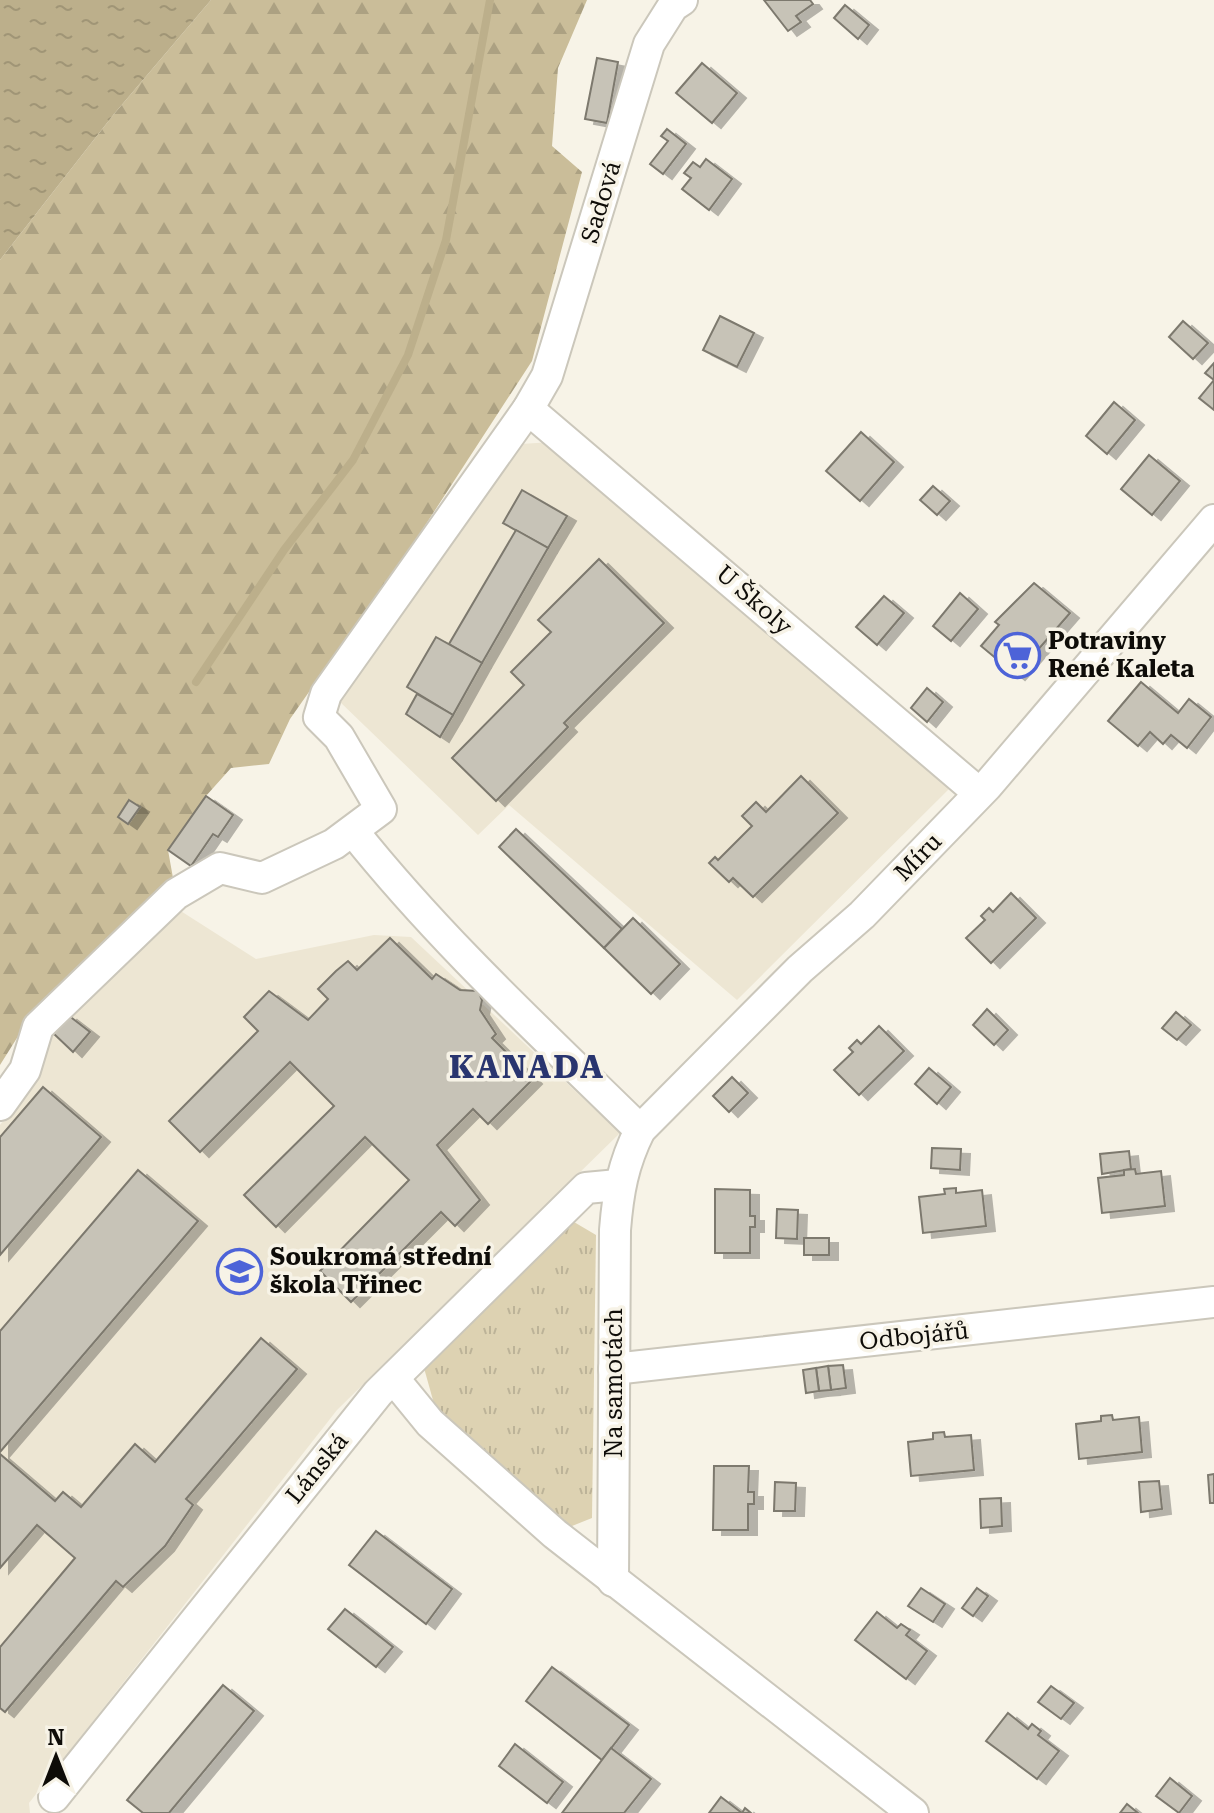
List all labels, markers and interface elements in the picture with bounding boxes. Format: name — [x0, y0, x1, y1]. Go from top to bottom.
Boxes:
street label: Sadová — [575, 158, 627, 246]
street label: U Školy — [710, 559, 799, 641]
place label: Potraviny René Kaleta — [1048, 627, 1194, 683]
supermarket icon: Potraviny René Kaleta — [993, 631, 1041, 679]
street label: Míru — [889, 827, 947, 887]
district label: KANADA — [449, 1048, 605, 1086]
place label: Soukromá střední škola Třinec — [270, 1243, 492, 1299]
school or university icon: Soukromá střední škola Třinec — [215, 1247, 263, 1295]
street label: Na samotách — [600, 1308, 628, 1458]
street label: Odbojářů — [858, 1316, 970, 1356]
street label: Lánská — [280, 1427, 354, 1509]
north arrow — [16, 1717, 96, 1797]
text: N — [48, 1725, 65, 1750]

